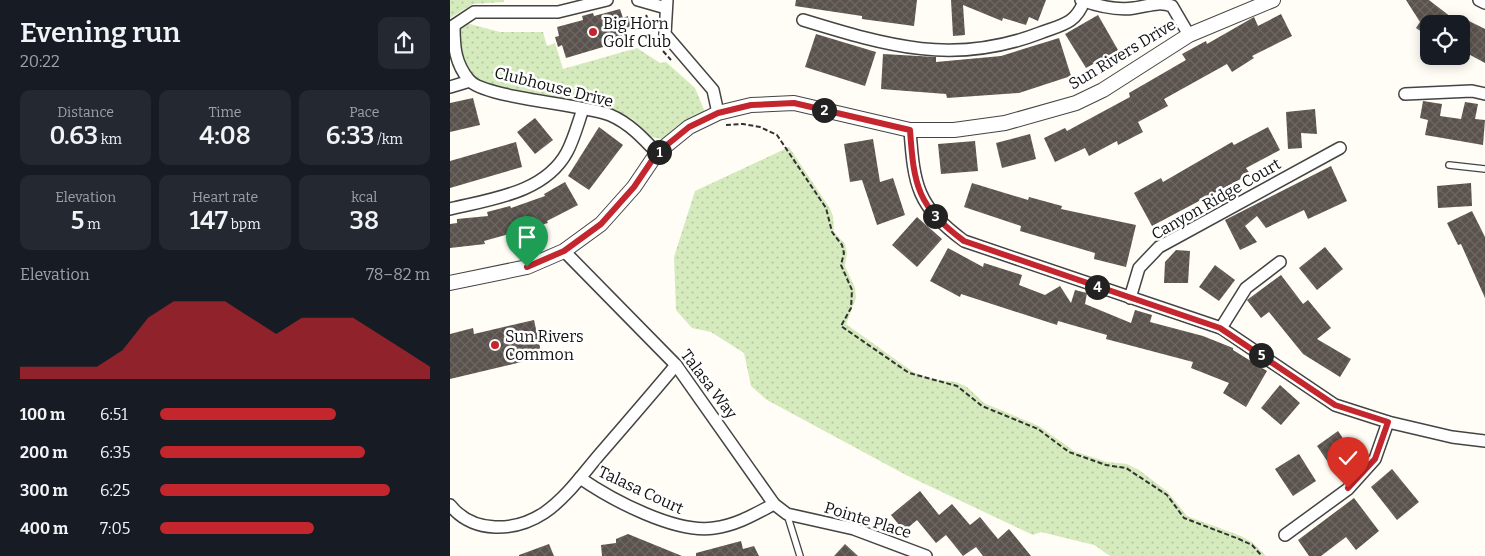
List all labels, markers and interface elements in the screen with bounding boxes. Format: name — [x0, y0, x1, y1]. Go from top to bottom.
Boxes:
place label: Big Horn Golf Club — [603, 14, 671, 51]
street label: Sun Rivers Drive — [1065, 15, 1179, 93]
map controls — [1420, 15, 1470, 65]
button: locate — [1420, 15, 1470, 65]
text: Evening run — [20, 16, 180, 49]
button: share — [378, 17, 430, 69]
marker: Big Horn Golf Club — [587, 26, 599, 38]
text: 20:22 — [20, 52, 60, 71]
street label: Clubhouse Drive — [493, 63, 615, 111]
pin: 2 — [812, 98, 836, 122]
text: 2 — [821, 102, 828, 119]
text: Distance — [57, 104, 114, 121]
text: Time — [208, 104, 242, 121]
text: Pace — [349, 104, 379, 121]
text: 0.63 — [49, 121, 98, 151]
text: 4:08 — [199, 121, 251, 151]
text: 6:33 — [326, 121, 374, 151]
text: km — [98, 131, 122, 148]
text: /km — [374, 131, 403, 148]
pin: 1 — [646, 140, 672, 164]
text: 1 — [656, 144, 663, 161]
street label: Canyon Ridge Court — [1148, 154, 1284, 244]
text: Elevation — [55, 189, 116, 206]
text: Heart rate — [192, 189, 258, 206]
text: kcal — [351, 189, 377, 206]
pin: 3 — [922, 204, 948, 228]
text: 5 — [71, 206, 84, 236]
text: 147 — [189, 206, 228, 236]
text: 38 — [350, 206, 379, 236]
text: 3 — [931, 208, 940, 225]
text: m — [84, 216, 101, 233]
text: bpm — [228, 216, 261, 233]
pin — [506, 216, 548, 267]
icon: arrive — [513, 223, 541, 251]
text: Elevation — [20, 265, 90, 284]
text: 78–82 m — [366, 265, 430, 284]
pin: 4 — [1084, 274, 1110, 300]
text: 4 — [1093, 279, 1102, 296]
place label: Sun Rivers Common — [505, 327, 584, 364]
marker: Sun Rivers Common — [489, 339, 501, 351]
pin: 5 — [1248, 342, 1274, 368]
street label: Talasa Way — [677, 346, 741, 423]
text: 5 — [1258, 347, 1265, 364]
text: 100 m — [20, 405, 65, 424]
text: 6:51 — [100, 405, 128, 424]
pin — [1327, 437, 1369, 488]
text: 200 m — [20, 443, 67, 462]
text: 6:35 — [100, 443, 130, 462]
icon: check — [1334, 444, 1362, 472]
street label: Talasa Court — [595, 462, 687, 518]
text: 300 m — [20, 481, 68, 500]
text: 6:25 — [100, 481, 130, 500]
street label: Pointe Place — [822, 498, 914, 542]
text: 400 m — [20, 519, 68, 538]
text: 7:05 — [100, 519, 130, 538]

